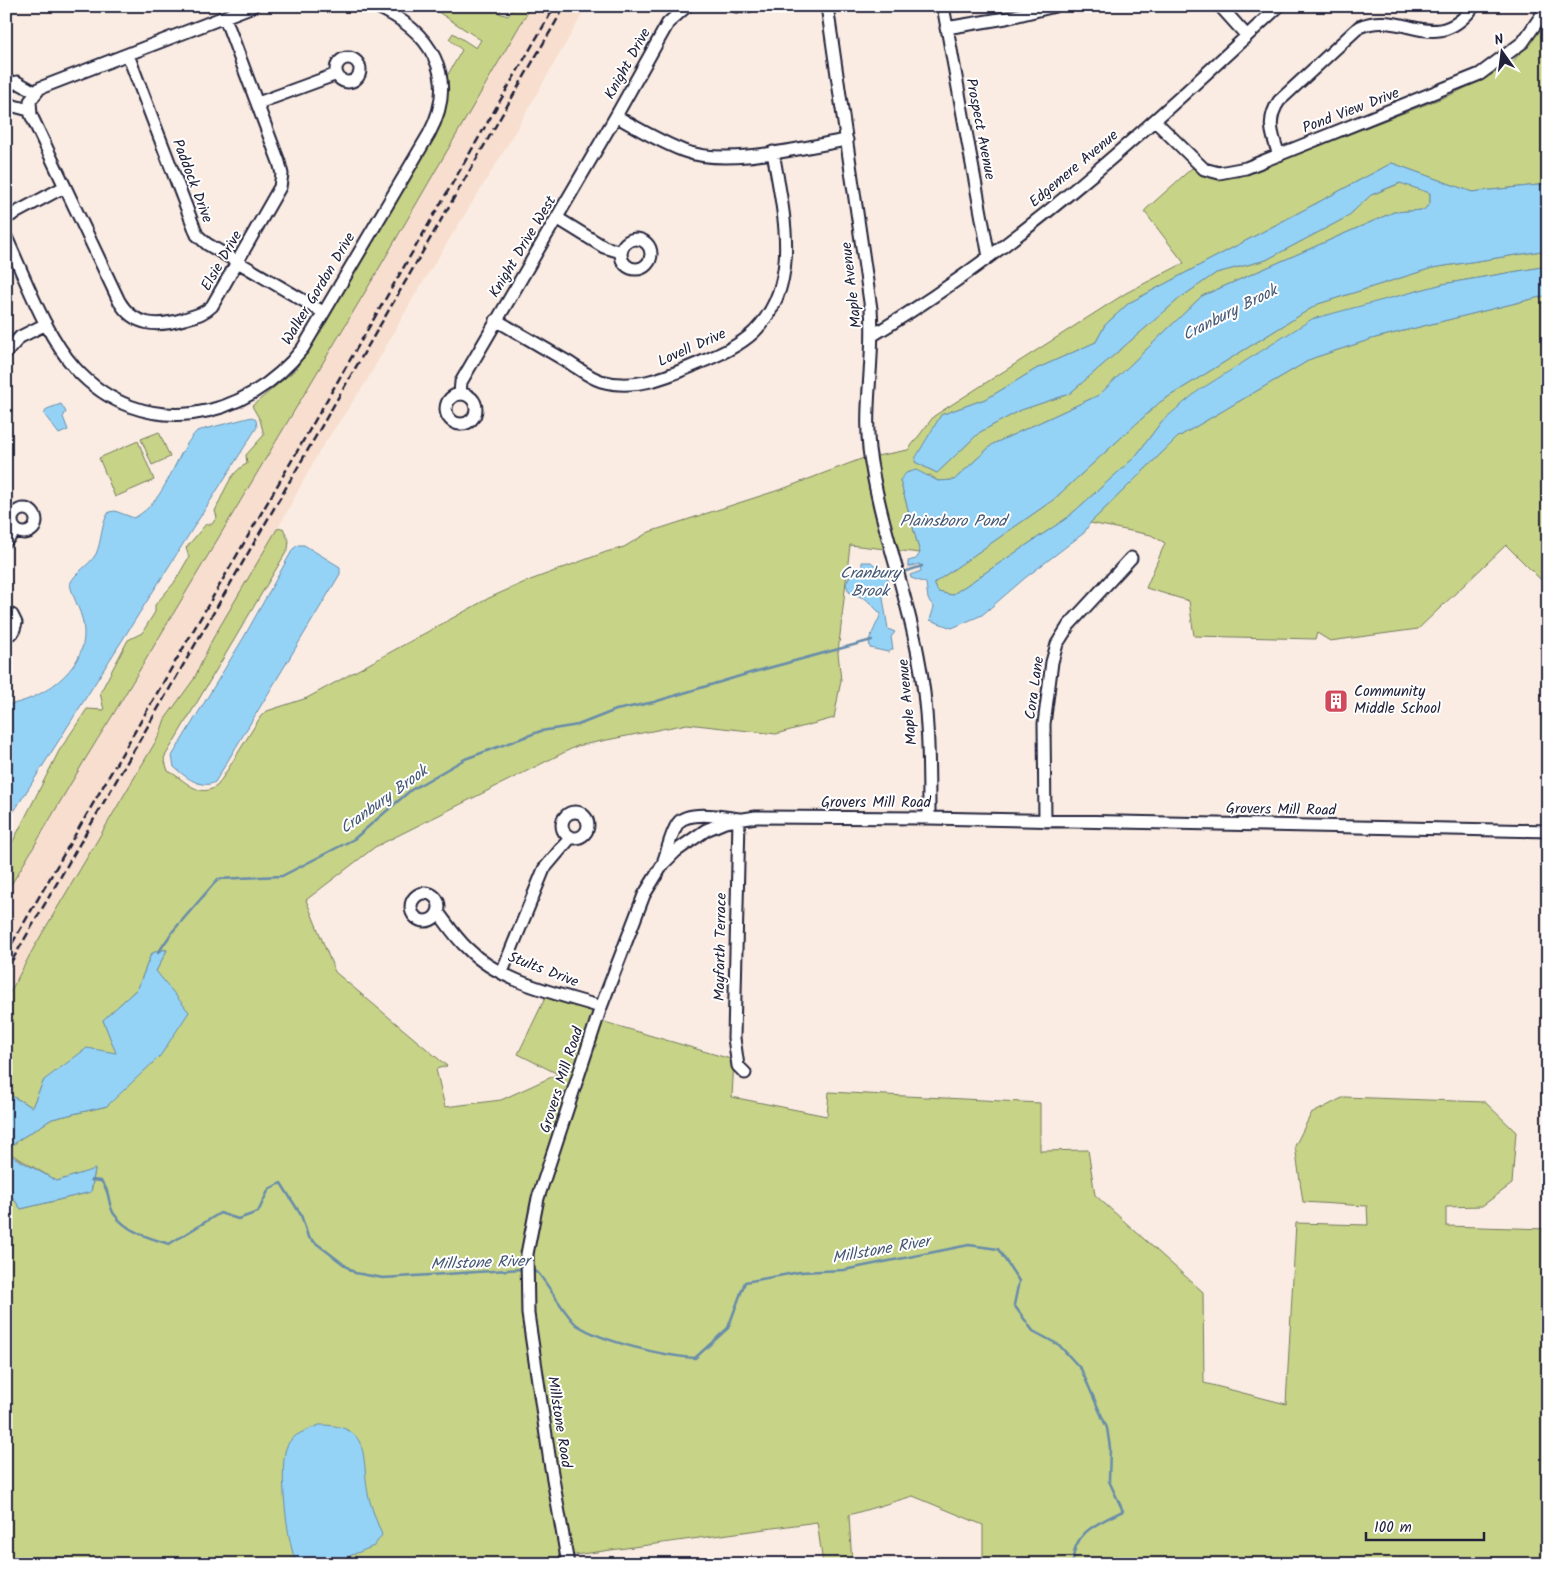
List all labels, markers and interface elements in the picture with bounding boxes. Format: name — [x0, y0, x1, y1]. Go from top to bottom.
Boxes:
street label: Knight Drive — [598, 24, 658, 104]
north arrow — [1476, 28, 1526, 78]
text: N — [1492, 29, 1506, 52]
street label: Prospect Avenue — [958, 76, 1002, 182]
street label: Pond View Drive — [1299, 81, 1403, 141]
street label: Edgemere Avenue — [1024, 124, 1124, 214]
street label: Paddock Drive — [165, 136, 219, 227]
street label: Knight Drive West — [483, 191, 563, 303]
street label: Elsie Drive — [195, 226, 249, 296]
street label: Walker Gordon Drive — [276, 228, 362, 350]
street label: Maple Avenue — [835, 240, 869, 329]
water label: Cranbury Brook — [1178, 277, 1284, 348]
street label: Lovell Drive — [654, 322, 730, 374]
water label: Plainsboro Pond — [900, 509, 1010, 534]
water label: Cranbury Brook — [840, 561, 902, 604]
street label: Cora Lane — [1019, 655, 1051, 721]
street label: Maple Avenue — [892, 657, 924, 746]
place label: Community Middle School — [1354, 680, 1441, 721]
building icon: Community Middle School — [1323, 688, 1349, 714]
water label: Cranbury Brook — [335, 758, 435, 841]
street label: Grovers Mill Road — [821, 791, 932, 815]
street label: Grovers Mill Road — [1226, 797, 1337, 823]
street label: Mayfarth Terrace — [708, 892, 734, 1001]
street label: Stults Drive — [504, 946, 582, 995]
street label: Grovers Mill Road — [534, 1023, 591, 1136]
water label: Millstone River — [830, 1228, 936, 1271]
water label: Millstone River — [430, 1249, 534, 1277]
street label: Millstone Road — [540, 1374, 578, 1470]
scale bar — [1366, 1510, 1484, 1542]
text: 100 m — [1374, 1516, 1412, 1540]

